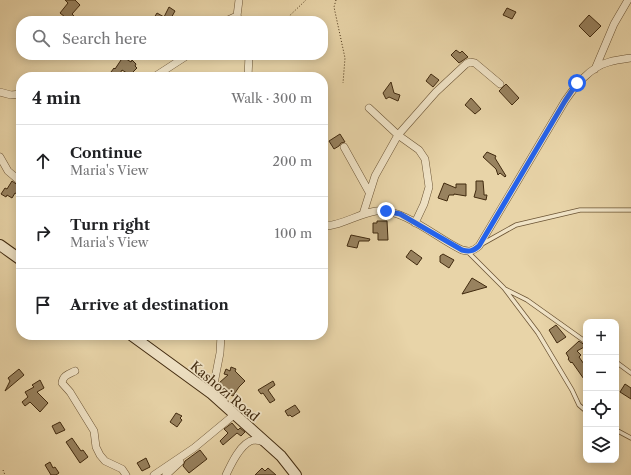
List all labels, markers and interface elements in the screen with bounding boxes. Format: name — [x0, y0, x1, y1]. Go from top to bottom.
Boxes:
search box — [16, 16, 328, 60]
icon: search — [30, 27, 52, 49]
text: Search here — [62, 29, 147, 48]
route start — [568, 74, 586, 92]
text: 4 min — [32, 88, 81, 108]
text: Walk · 300 m — [231, 90, 312, 106]
text: Continue — [70, 143, 142, 162]
icon: ahead — [32, 150, 54, 172]
text: 200 m — [272, 153, 312, 169]
text: Maria's View — [70, 162, 148, 178]
route end — [377, 202, 395, 220]
text: Turn right — [70, 215, 150, 234]
icon: right — [32, 222, 54, 244]
text: 100 m — [274, 225, 312, 241]
text: Maria's View — [70, 234, 148, 250]
icon: arrive — [32, 294, 54, 316]
text: Arrive at destination — [70, 295, 229, 314]
map controls — [583, 319, 619, 463]
button: + — [583, 319, 619, 355]
button: − — [583, 355, 619, 391]
street label: Kashozi Road — [187, 358, 263, 425]
button: locate — [583, 391, 619, 427]
button: layers — [583, 427, 619, 463]

